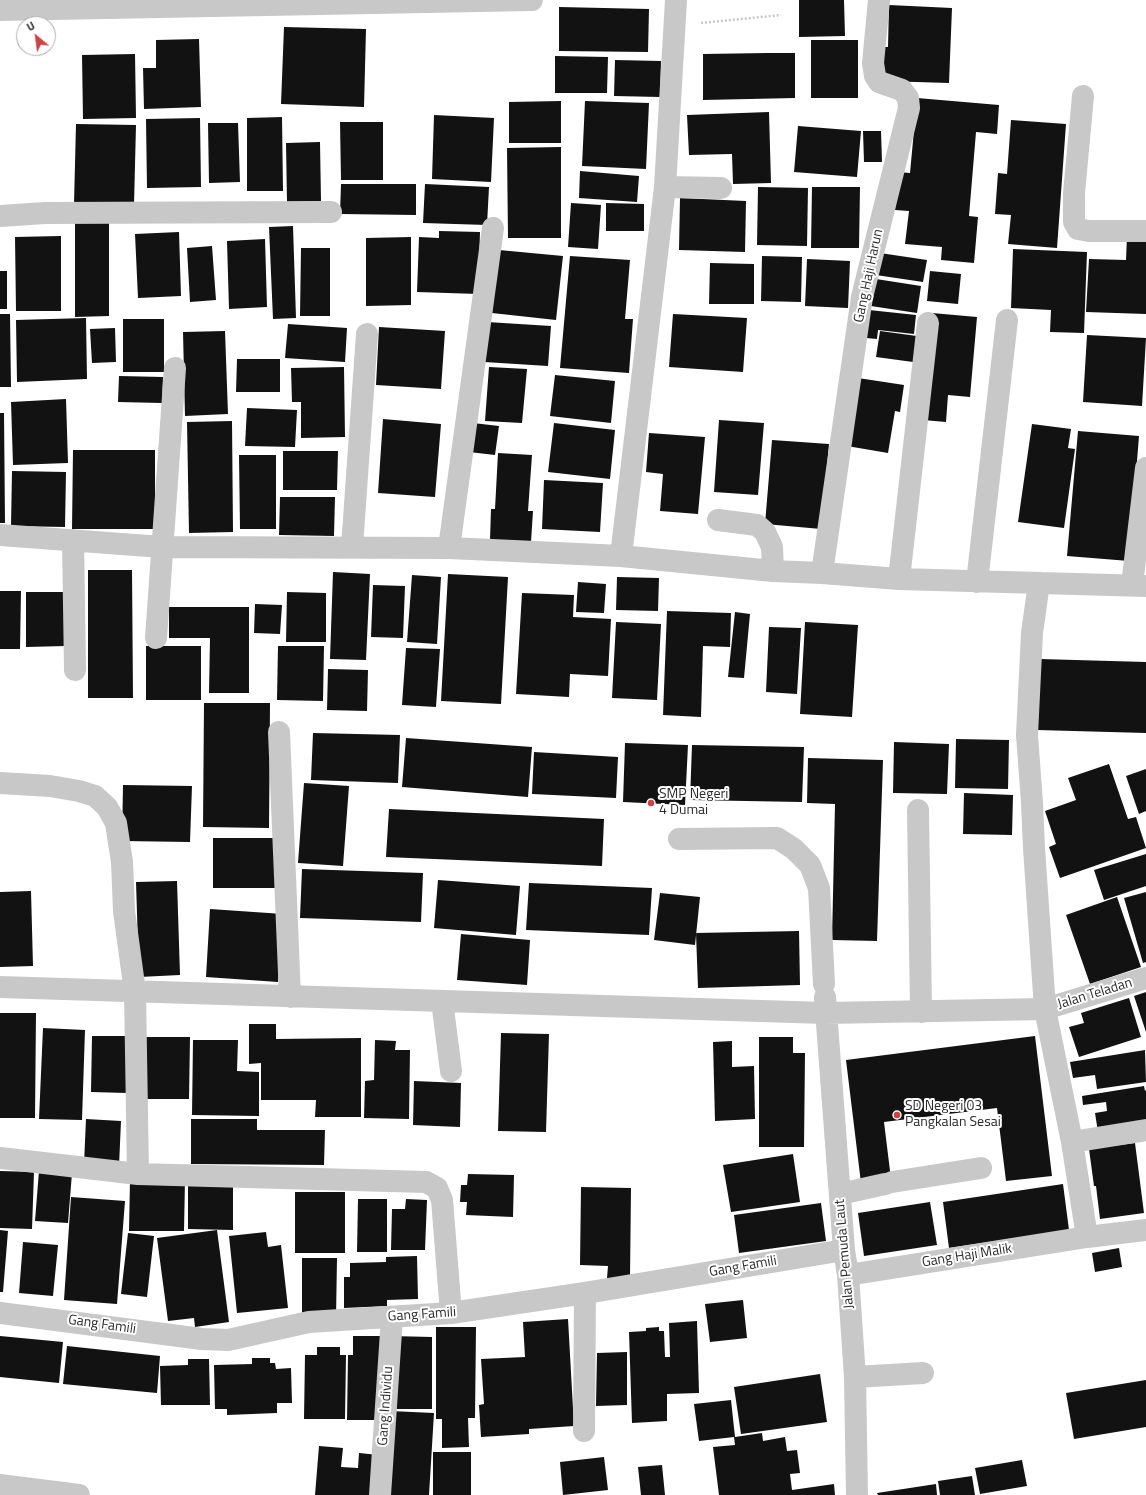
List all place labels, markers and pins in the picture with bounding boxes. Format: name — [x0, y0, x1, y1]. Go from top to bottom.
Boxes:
place label: SMP Negeri 4 Dumai — [659, 787, 728, 820]
marker: SMP Negeri 4 Dumai — [646, 798, 656, 808]
place label: SD Negeri 03 Pangkalan Sesai — [905, 1099, 1001, 1132]
marker: SD Negeri 03 Pangkalan Sesai — [892, 1110, 902, 1120]

